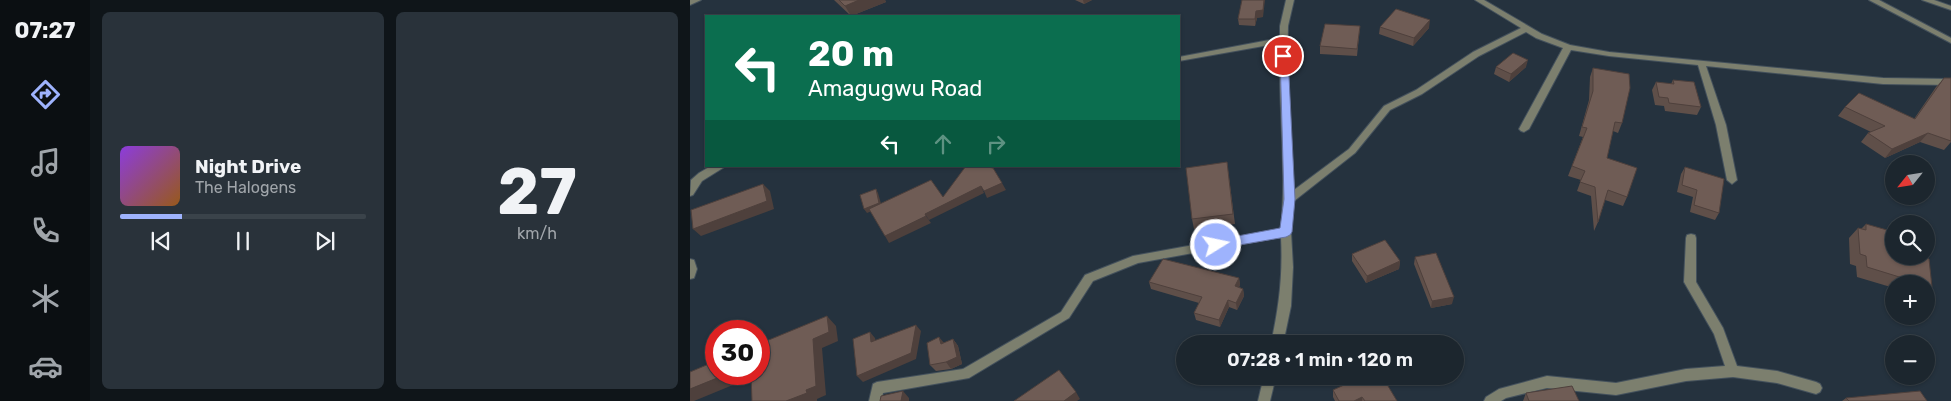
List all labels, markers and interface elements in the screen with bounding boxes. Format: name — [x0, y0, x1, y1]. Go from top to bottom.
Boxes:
text: 07:27 — [15, 17, 75, 44]
text: 20 m — [808, 33, 894, 75]
icon: left — [725, 35, 790, 100]
pin — [1262, 35, 1304, 77]
icon: arrive — [1269, 42, 1297, 70]
text: Amagugwu Road — [808, 75, 982, 102]
icon: directions — [28, 77, 63, 112]
icon: left — [876, 130, 904, 158]
icon: ahead — [929, 130, 957, 158]
icon: right — [982, 130, 1010, 158]
icon: music — [28, 145, 63, 180]
text: 27 — [497, 153, 577, 230]
text: Night Drive — [195, 155, 301, 178]
north arrow — [1885, 155, 1935, 205]
map controls — [1885, 155, 1935, 385]
text: The Halogens — [195, 178, 296, 197]
icon: phone — [28, 213, 63, 248]
button: search — [1885, 215, 1935, 265]
position arrow — [1189, 218, 1241, 270]
text: km/h — [517, 224, 557, 243]
icon: previous — [147, 227, 175, 255]
icon: pause — [229, 227, 257, 255]
icon: next — [311, 227, 339, 255]
button: + — [1885, 275, 1935, 325]
icon: climate — [28, 281, 63, 316]
speed limit sign: 30 — [705, 320, 770, 385]
button: − — [1885, 335, 1935, 385]
text: 07:28 · 1 min · 120 m — [1227, 348, 1413, 371]
icon: car — [28, 349, 63, 384]

